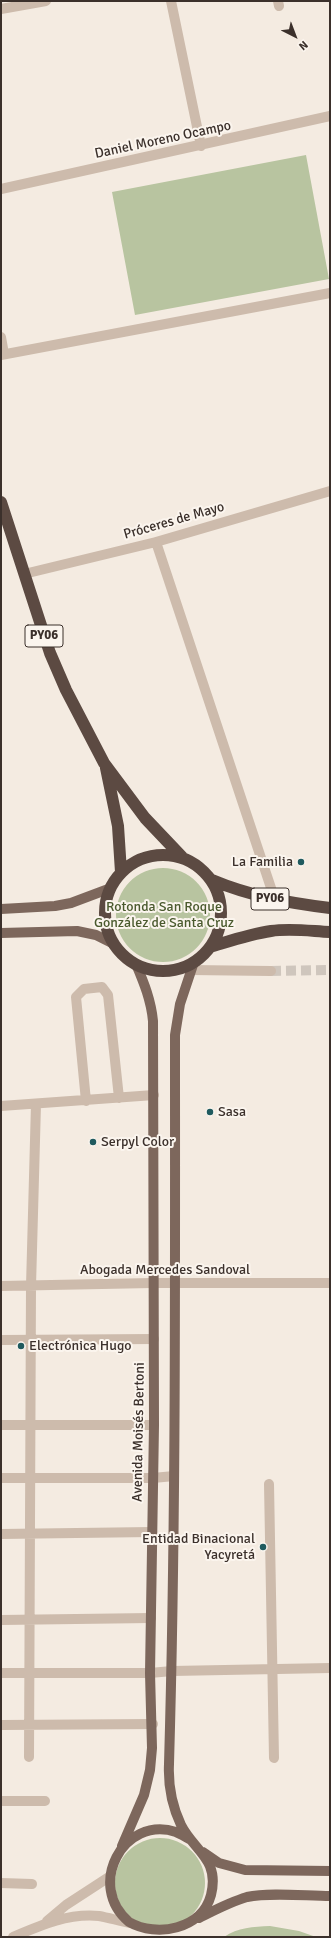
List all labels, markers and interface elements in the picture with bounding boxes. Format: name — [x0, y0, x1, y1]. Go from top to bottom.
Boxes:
north arrow — [275, 16, 315, 56]
text: N — [296, 38, 311, 53]
street label: Daniel Moreno Ocampo — [93, 117, 233, 163]
street label: Próceres de Mayo — [122, 499, 226, 543]
road number: PY06 — [25, 625, 63, 647]
place label: La Familia — [232, 854, 293, 870]
marker: La Familia — [296, 857, 306, 867]
road number: PY06 — [251, 888, 289, 910]
park label: Rotonda San Roque González de Santa Cruz — [94, 899, 234, 932]
place label: Sasa — [218, 1104, 246, 1120]
marker: Sasa — [205, 1107, 215, 1117]
place label: Serpyl Color — [101, 1134, 174, 1150]
marker: Serpyl Color — [88, 1137, 98, 1147]
street label: Abogada Mercedes Sandoval — [80, 1262, 250, 1278]
place label: Electrónica Hugo — [29, 1338, 132, 1354]
marker: Electrónica Hugo — [16, 1341, 26, 1351]
street label: Avenida Moisés Bertoni — [129, 1362, 149, 1502]
place label: Entidad Binacional Yacyretá — [142, 1531, 255, 1564]
marker: Entidad Binacional Yacyretá — [258, 1542, 268, 1552]

